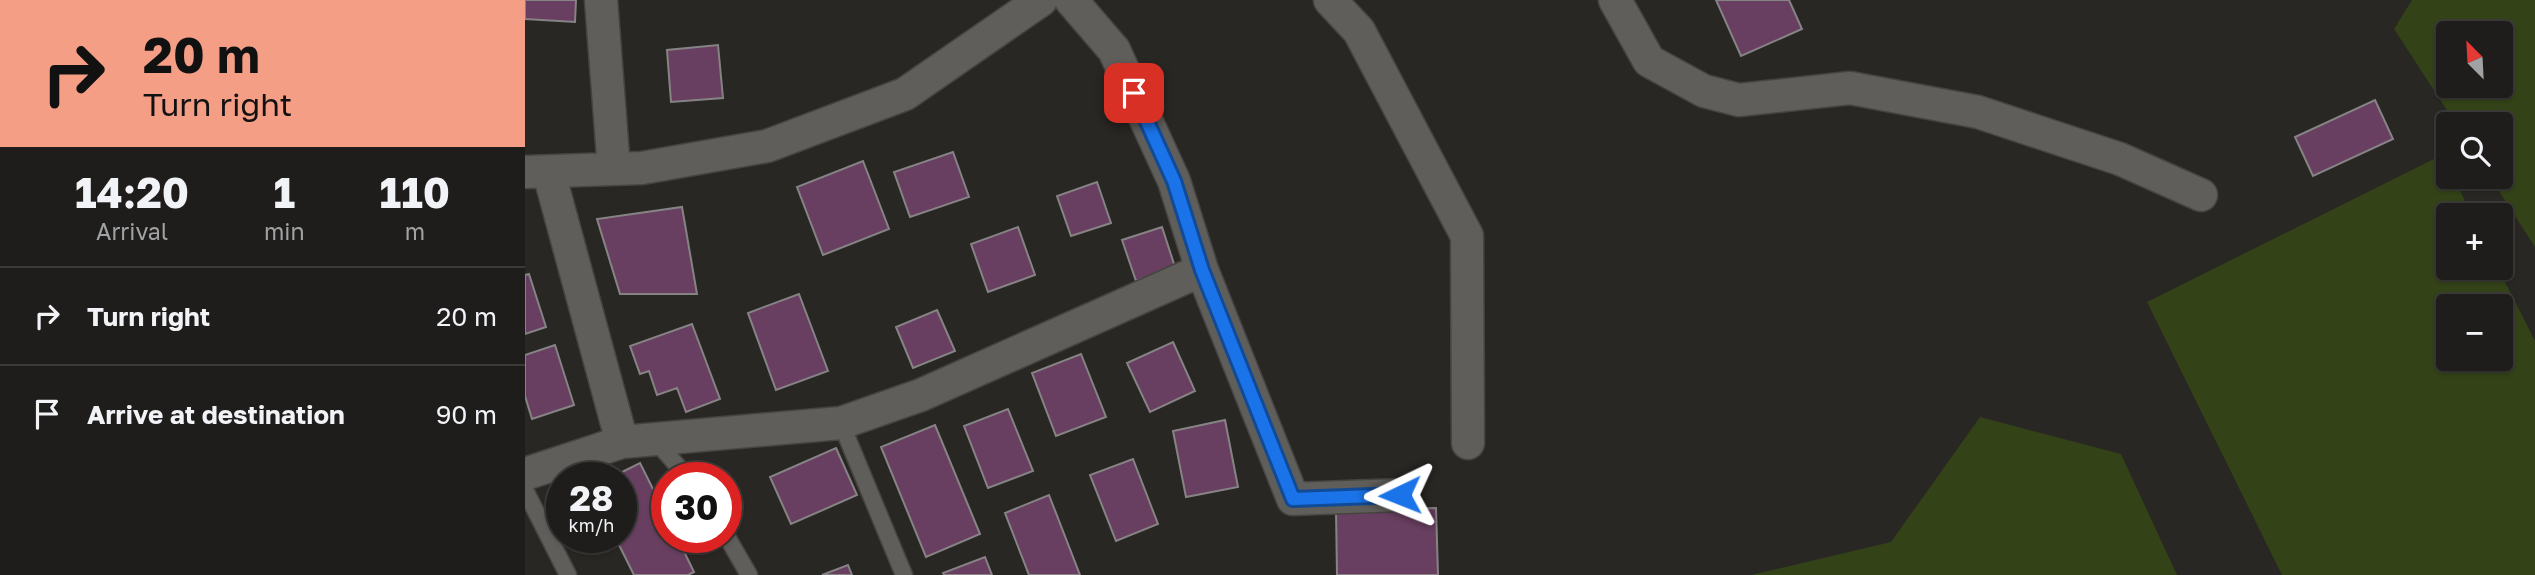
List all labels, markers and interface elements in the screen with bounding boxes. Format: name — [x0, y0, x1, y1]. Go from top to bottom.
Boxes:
north arrow — [2436, 21, 2513, 98]
map controls — [2436, 21, 2513, 371]
text: 20 m — [143, 25, 260, 84]
icon: right — [28, 28, 119, 119]
pin — [1104, 63, 1164, 123]
icon: arrive — [1115, 74, 1153, 112]
text: Turn right — [143, 85, 292, 123]
button: search — [2436, 112, 2513, 189]
text: 14:20 — [75, 167, 189, 217]
text: 1 — [274, 167, 295, 217]
text: 110 — [380, 167, 450, 217]
button: + — [2436, 203, 2513, 280]
text: Arrival — [96, 217, 168, 245]
text: min — [264, 217, 305, 245]
text: m — [405, 217, 425, 245]
button: − — [2436, 294, 2513, 371]
icon: right — [28, 297, 66, 335]
text: Turn right — [87, 301, 210, 332]
text: 20 m — [436, 301, 497, 332]
icon: arrive — [28, 395, 66, 433]
text: Arrive at destination — [87, 399, 345, 430]
text: 90 m — [436, 399, 497, 430]
position arrow — [1363, 458, 1437, 532]
speed limit sign: 30 — [651, 462, 742, 553]
text: 28 — [570, 477, 613, 519]
text: km/h — [569, 514, 614, 536]

